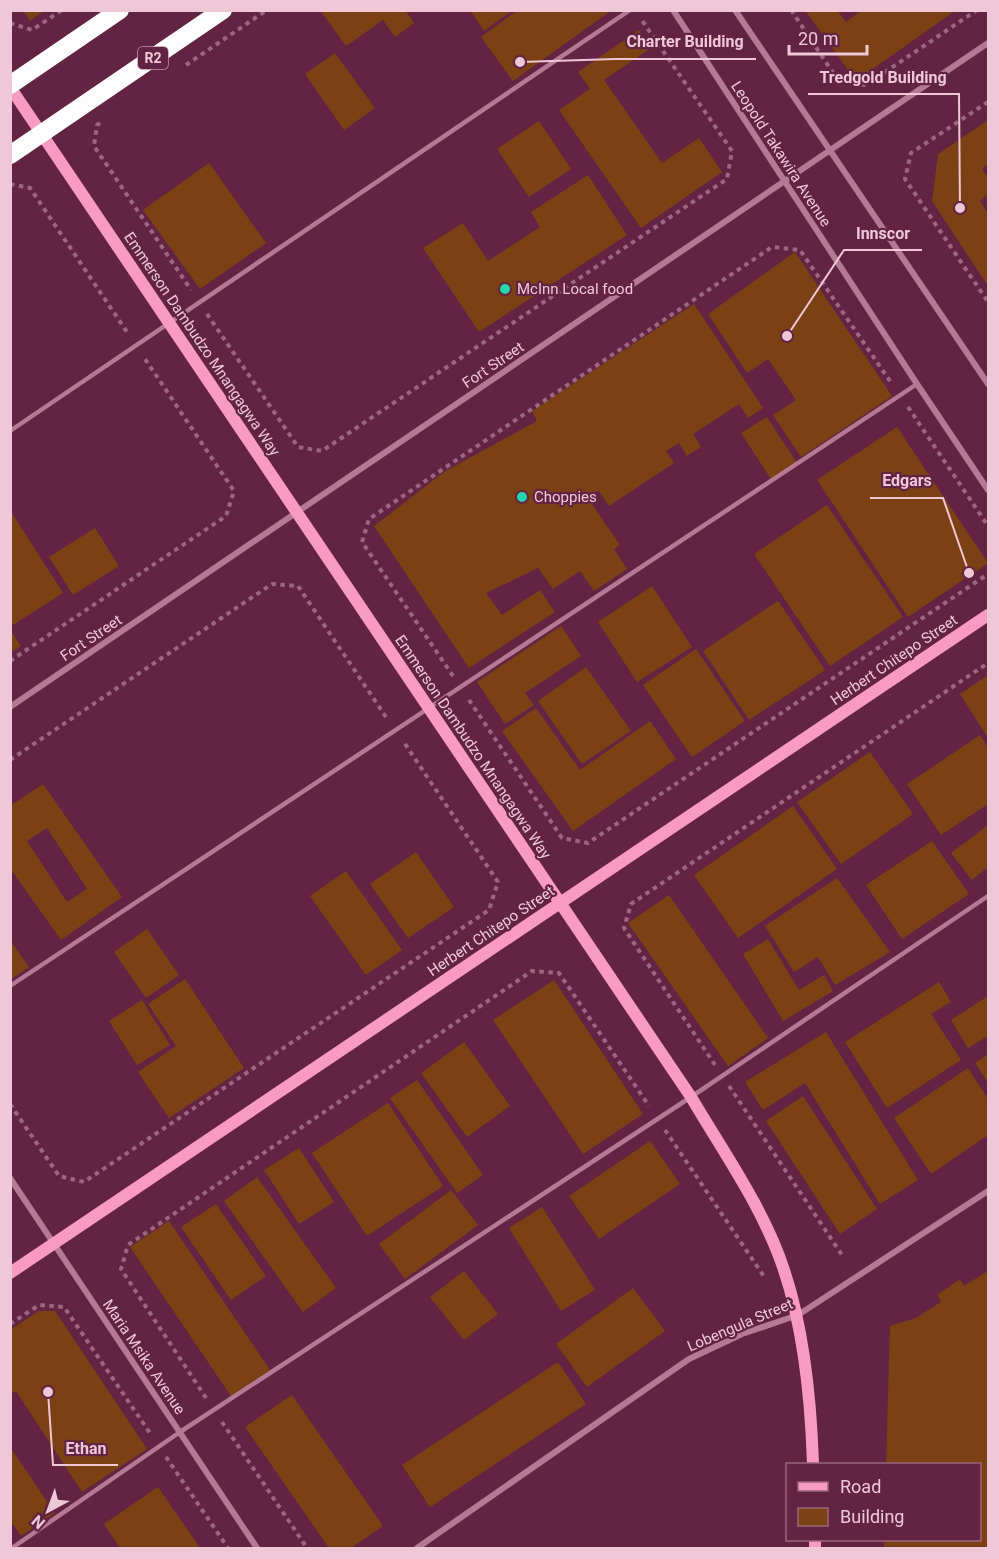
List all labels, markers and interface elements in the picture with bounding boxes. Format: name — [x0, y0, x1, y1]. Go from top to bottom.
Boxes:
scale bar — [789, 18, 867, 56]
callout: Charter Building — [615, 25, 756, 59]
text: 20 m — [798, 28, 838, 49]
text: Charter Building — [626, 32, 744, 51]
road number: R2 — [138, 47, 168, 69]
callout: Tredgold Building — [808, 60, 959, 94]
text: Tredgold Building — [819, 68, 947, 87]
street label: Leopold Takawira Avenue — [727, 78, 835, 230]
callout: Innscor — [844, 216, 922, 250]
text: Innscor — [856, 224, 910, 243]
street label: Emmerson Dambudzo Mnangagwa Way — [120, 229, 284, 459]
place label: McInn Local food — [517, 280, 633, 298]
marker: McInn Local food — [498, 282, 512, 296]
street label: Fort Street — [459, 338, 527, 392]
callout: Edgars — [870, 464, 943, 498]
text: Edgars — [882, 471, 932, 490]
place label: Choppies — [534, 488, 597, 506]
marker: Choppies — [515, 490, 529, 504]
street label: Fort Street — [57, 611, 125, 665]
street label: Herbert Chitepo Street — [827, 611, 961, 709]
street label: Emmerson Dambudzo Mnangagwa Way — [391, 632, 555, 862]
street label: Herbert Chitepo Street — [424, 882, 558, 980]
street label: Lobengula Street — [684, 1295, 796, 1355]
street label: Maria Msika Avenue — [99, 1296, 189, 1418]
callout: Ethan — [53, 1431, 118, 1465]
text: Ethan — [66, 1439, 106, 1458]
legend — [786, 1463, 981, 1541]
text: Road — [840, 1476, 881, 1497]
north arrow — [18, 1481, 78, 1541]
text: Building — [840, 1506, 904, 1527]
text: N — [28, 1511, 49, 1533]

